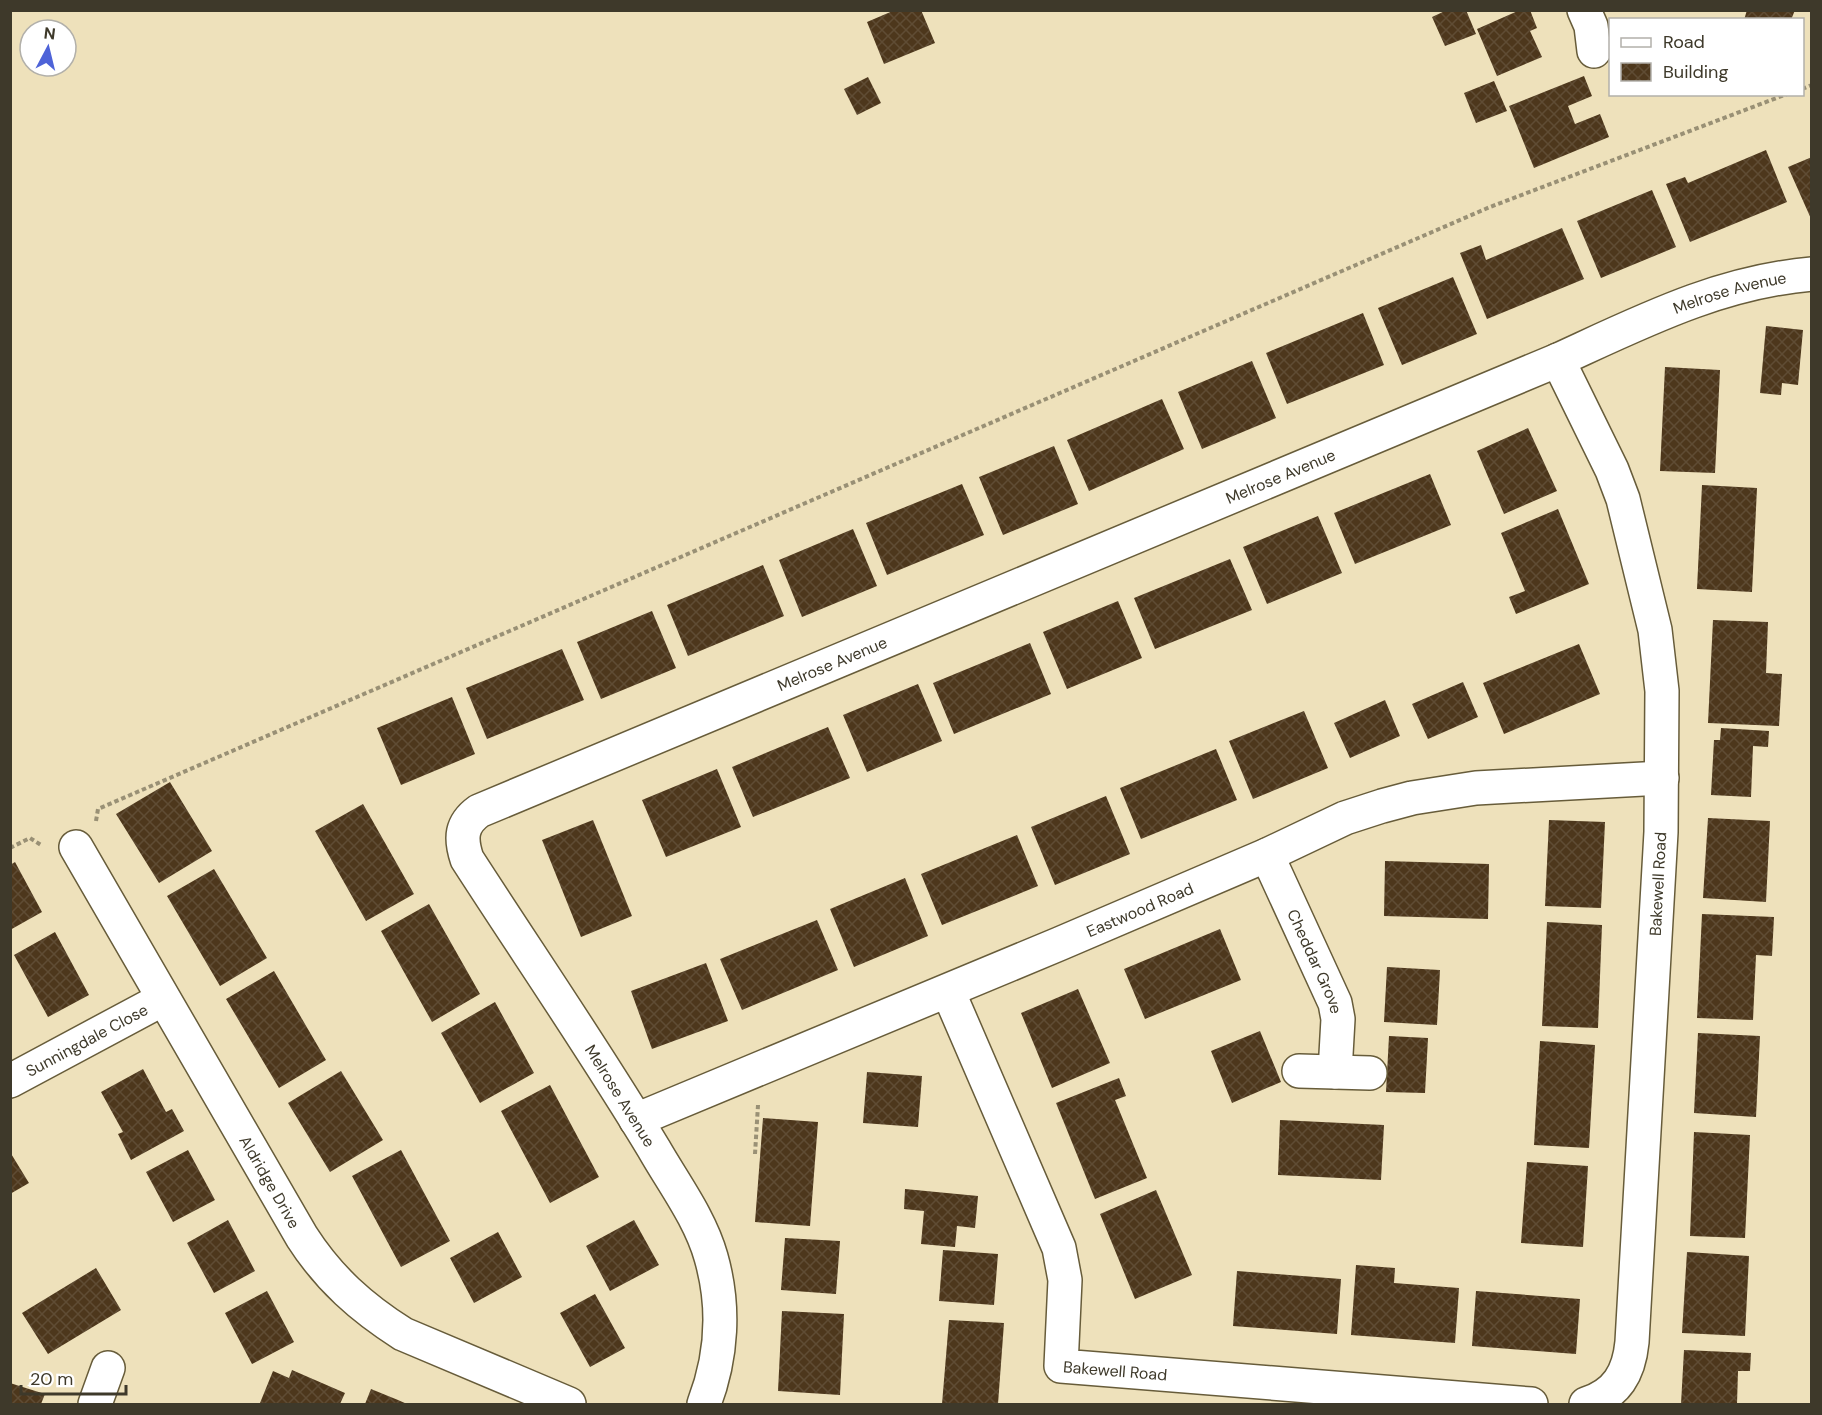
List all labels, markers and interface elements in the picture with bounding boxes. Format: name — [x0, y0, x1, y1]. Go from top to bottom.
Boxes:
north arrow — [18, 18, 78, 78]
legend — [1609, 18, 1804, 96]
text: N — [43, 22, 57, 45]
text: Road — [1663, 30, 1705, 54]
text: Building — [1663, 60, 1728, 84]
street label: Melrose Avenue — [1670, 267, 1788, 318]
street label: Melrose Avenue — [1222, 444, 1338, 508]
street label: Melrose Avenue — [774, 631, 890, 696]
street label: Bakewell Road — [1645, 831, 1671, 937]
street label: Eastwood Road — [1083, 877, 1196, 942]
street label: Cheddar Grove — [1283, 906, 1347, 1015]
street label: Sunningdale Close — [22, 999, 152, 1081]
street label: Melrose Avenue — [580, 1041, 660, 1151]
street label: Aldridge Drive — [235, 1132, 305, 1232]
street label: Bakewell Road — [1062, 1356, 1168, 1385]
scale bar — [21, 1358, 126, 1396]
text: 20 m — [30, 1367, 73, 1391]

